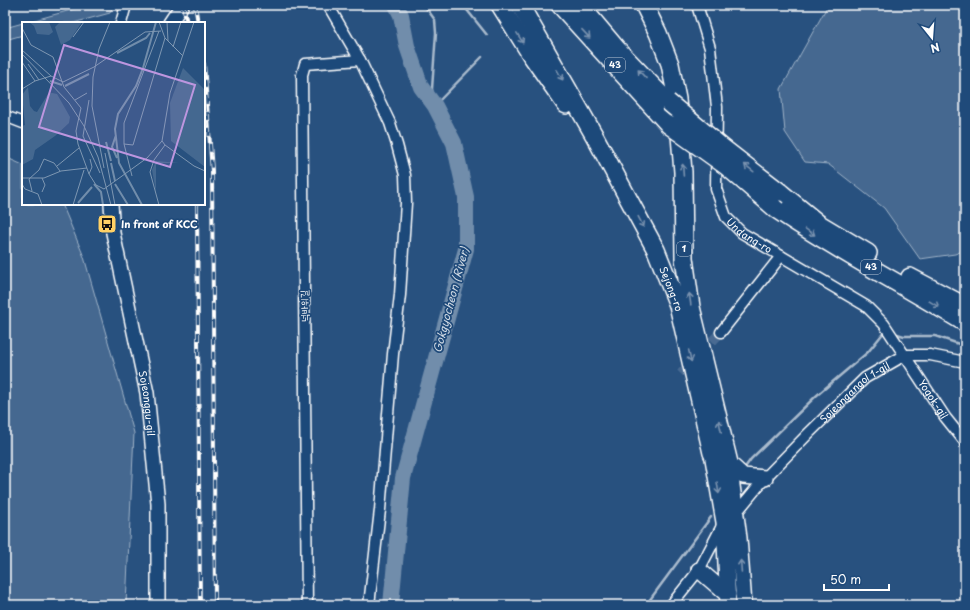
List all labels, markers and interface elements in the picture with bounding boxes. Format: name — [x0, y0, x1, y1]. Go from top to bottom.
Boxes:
north arrow — [912, 18, 952, 58]
inset map — [22, 22, 205, 205]
one-way arrow — [581, 29, 591, 39]
one-way arrow — [517, 32, 525, 44]
text: N — [928, 39, 942, 58]
road number: 43 — [605, 58, 625, 72]
one-way arrow — [557, 69, 565, 81]
one-way arrow — [637, 69, 646, 79]
one-way arrow — [680, 163, 687, 176]
one-way arrow — [744, 164, 755, 172]
bus stop icon: In front of KCC — [96, 213, 118, 235]
street label: Undang-ro — [723, 214, 776, 256]
one-way arrow — [638, 215, 645, 227]
place label: In front of KCC — [121, 216, 198, 231]
one-way arrow — [804, 228, 815, 236]
road number: 1 — [677, 242, 691, 256]
water label: Gokgyocheon (River) — [428, 244, 473, 355]
road number: 43 — [861, 260, 881, 274]
street label: Sejong-ro — [656, 264, 687, 313]
street label: 넉바위길 — [296, 290, 311, 322]
one-way arrow — [686, 293, 694, 306]
one-way arrow — [928, 300, 939, 308]
one-way arrow — [686, 350, 694, 363]
street label: Sojeongangol 1-gil — [816, 357, 892, 426]
street label: Sojeonggu-gil — [135, 369, 159, 437]
street label: Yogok-gil — [915, 376, 952, 422]
one-way arrow — [715, 419, 723, 432]
one-way arrow — [714, 481, 722, 494]
one-way arrow — [738, 560, 745, 573]
scale bar — [824, 566, 889, 592]
text: 50 m — [830, 570, 861, 588]

